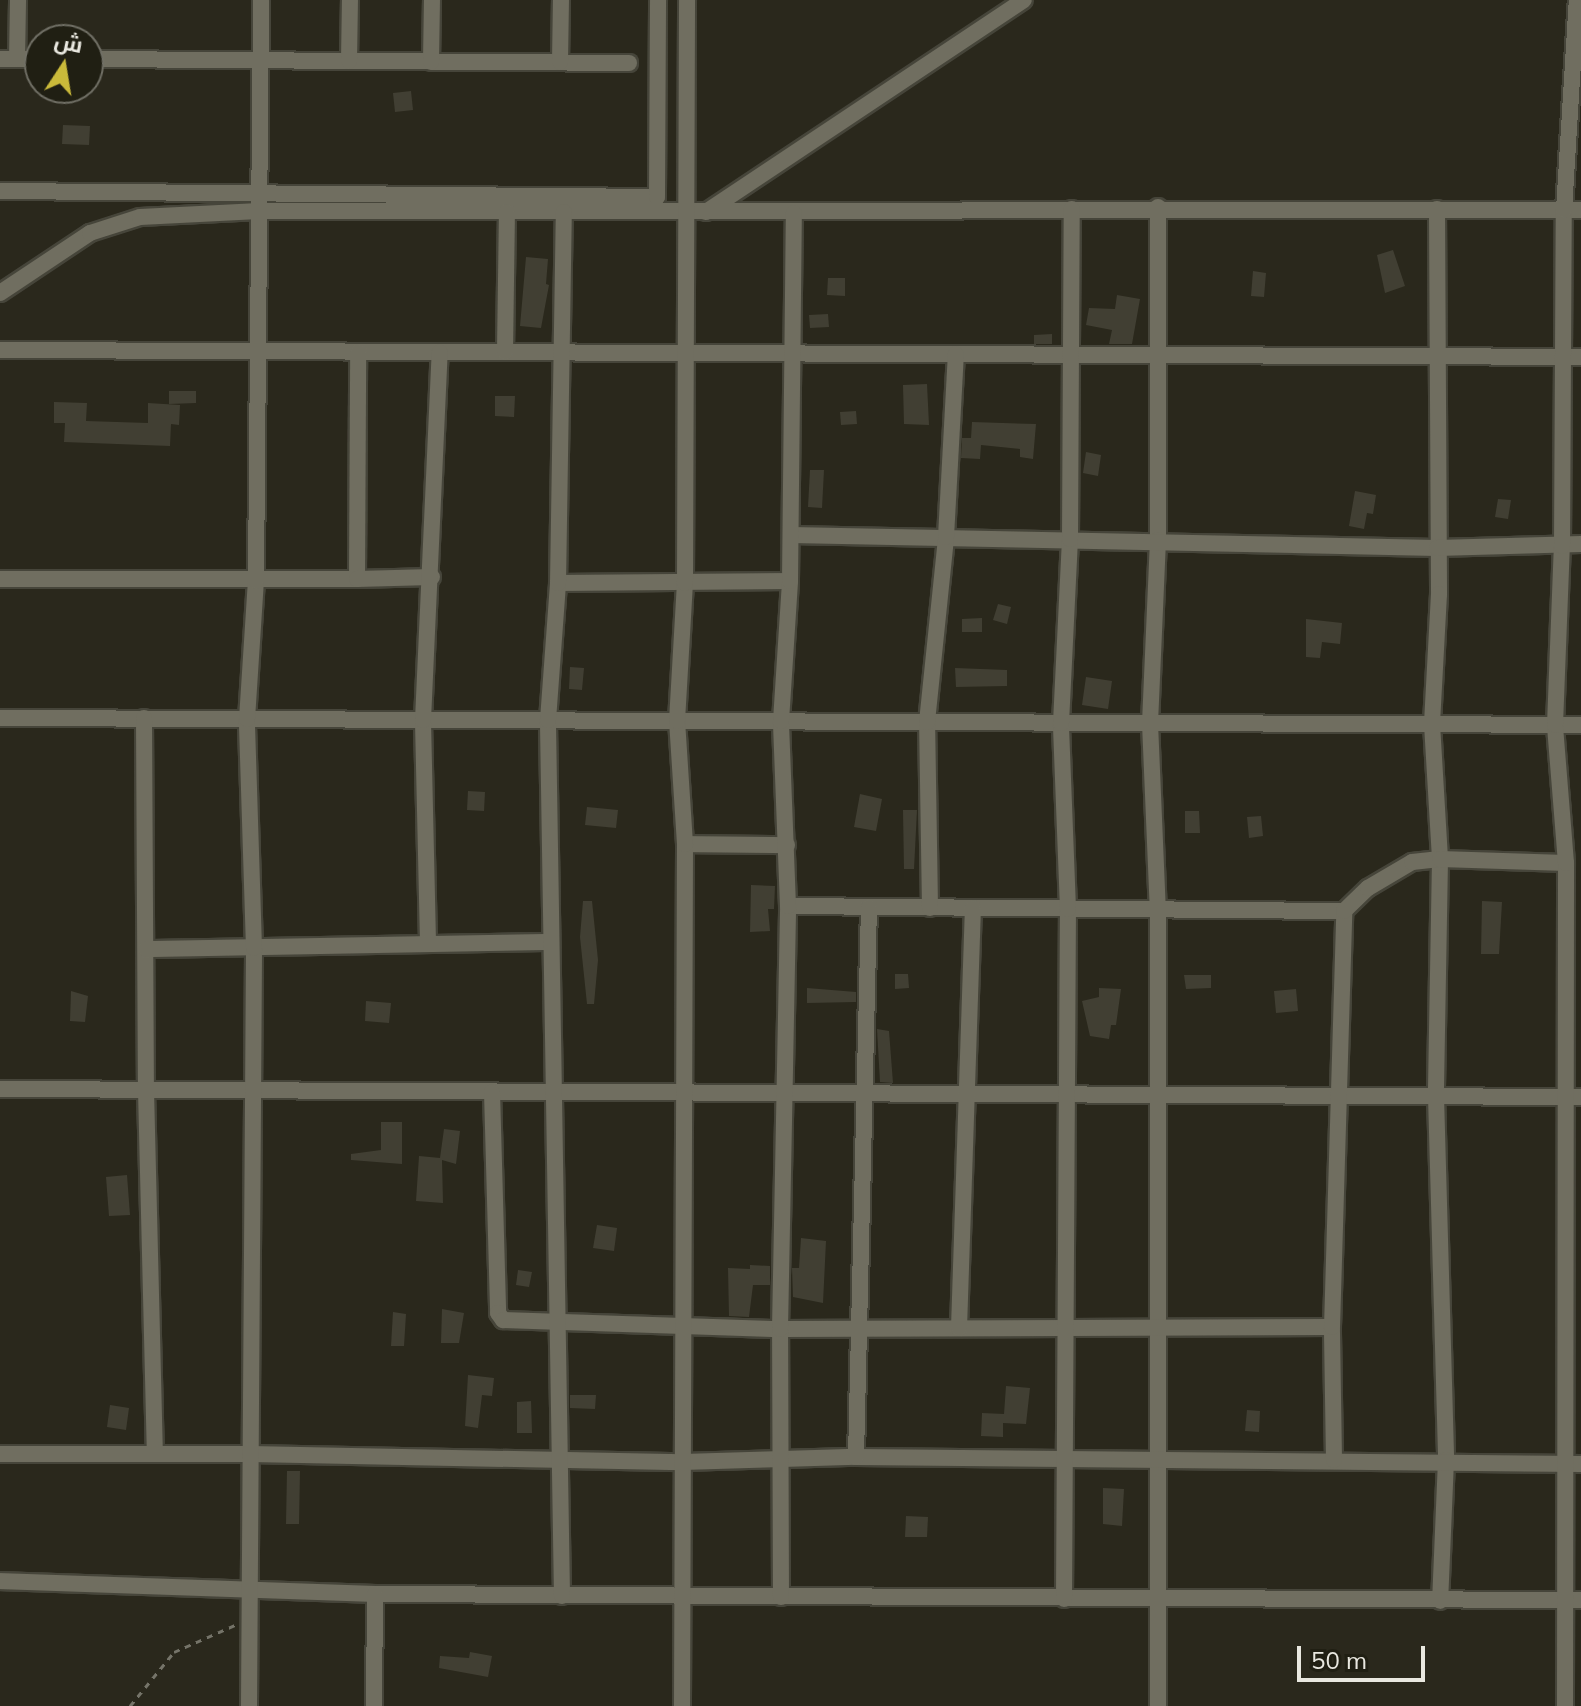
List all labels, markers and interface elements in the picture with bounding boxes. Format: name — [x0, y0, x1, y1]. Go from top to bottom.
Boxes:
north arrow — [24, 24, 104, 104]
text: ش — [52, 26, 85, 59]
scale bar — [1301, 1630, 1429, 1680]
text: 50 m — [1311, 1645, 1367, 1675]

